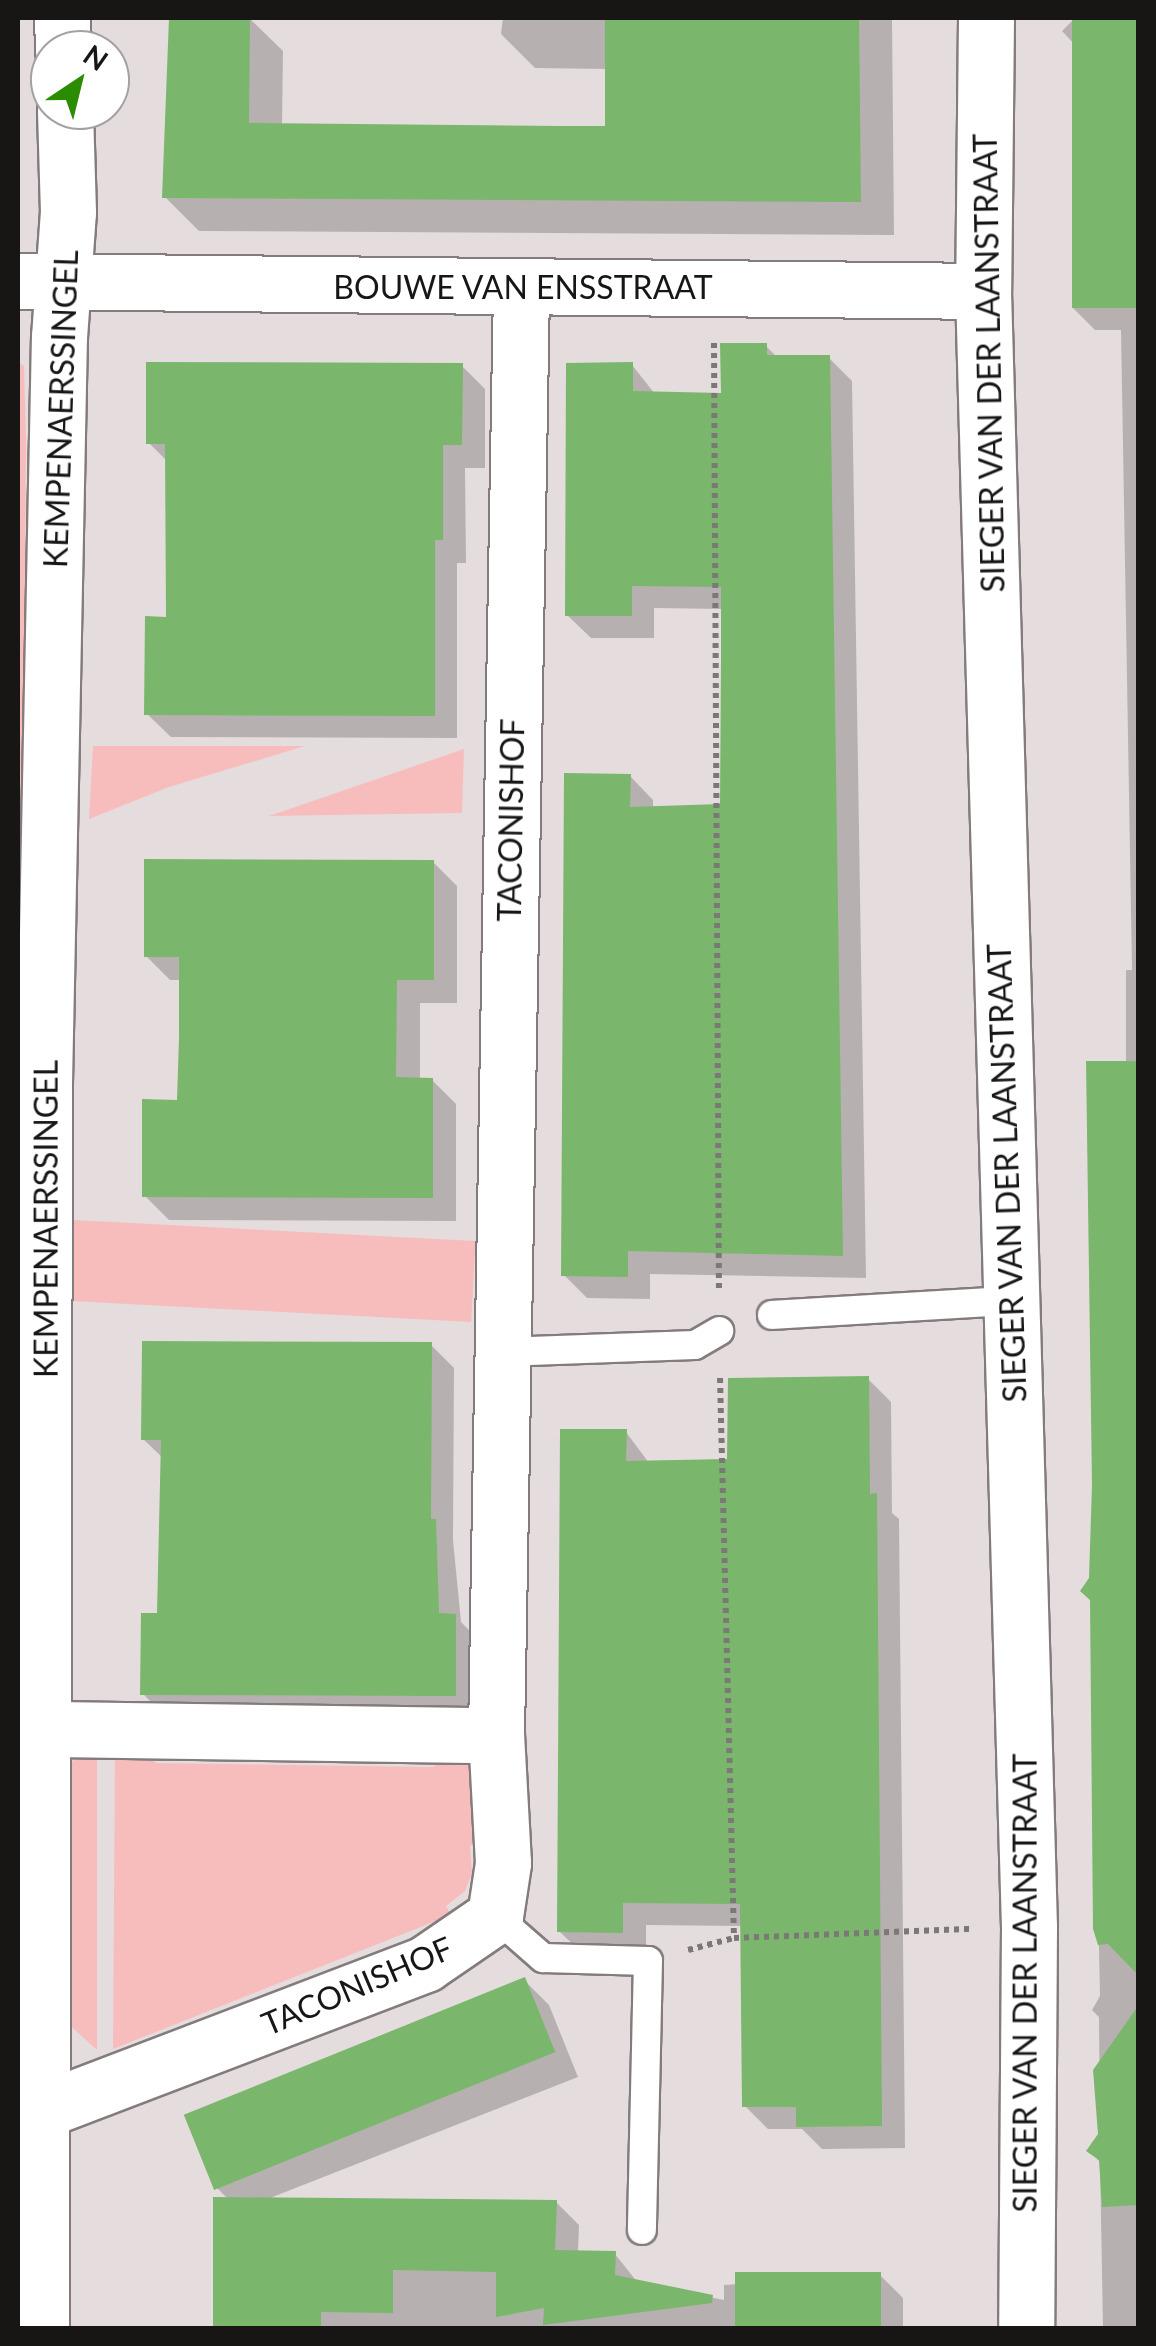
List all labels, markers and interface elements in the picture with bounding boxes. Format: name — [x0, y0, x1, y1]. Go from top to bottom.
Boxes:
north arrow — [30, 30, 130, 130]
text: N — [77, 37, 115, 77]
street label: SIEGER VAN DER LAANSTRAAT — [966, 133, 1012, 593]
street label: KEMPENAERSSINGEL — [36, 249, 86, 569]
street label: BOUWE VAN ENSSTRAAT — [333, 268, 713, 306]
street label: TACONISHOF — [490, 718, 532, 922]
street label: SIEGER VAN DER LAANSTRAAT — [980, 942, 1034, 1404]
street label: KEMPENAERSSINGEL — [27, 1060, 65, 1378]
street label: SIEGER VAN DER LAANSTRAAT — [1006, 1753, 1044, 2213]
street label: TACONISHOF — [256, 1929, 458, 2043]

